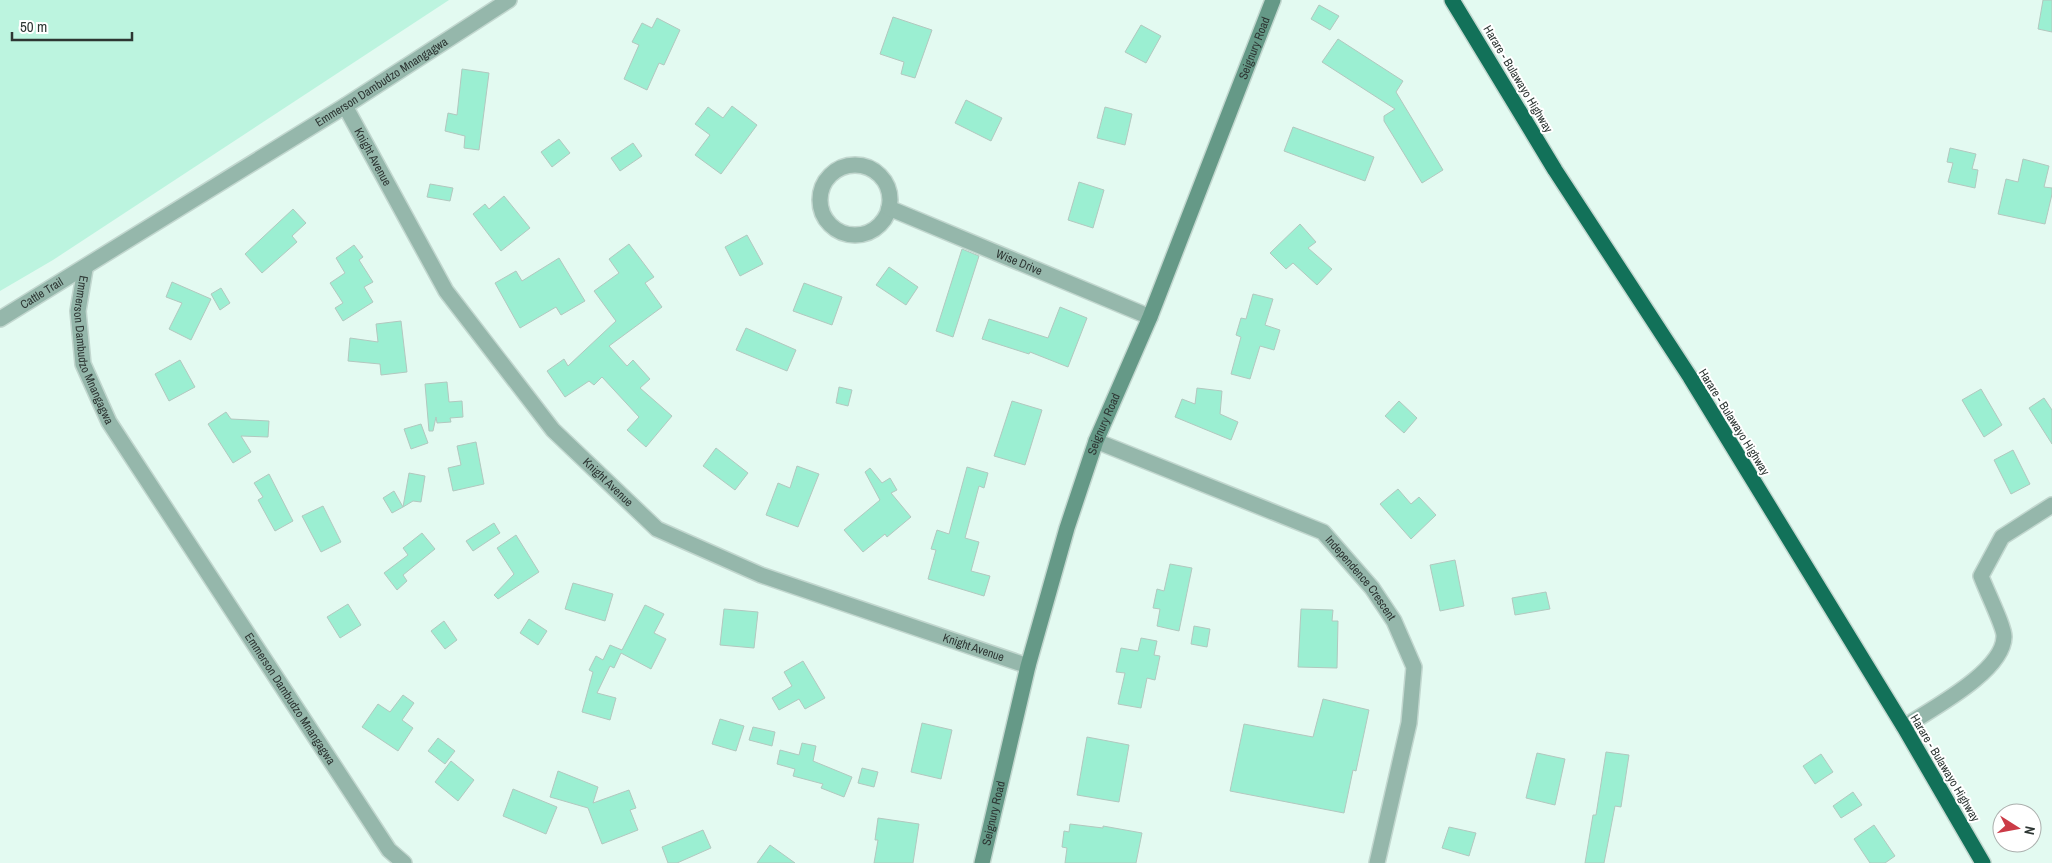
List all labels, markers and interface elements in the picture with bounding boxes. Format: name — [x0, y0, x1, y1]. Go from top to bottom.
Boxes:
scale bar — [12, 10, 132, 42]
street label: Seignury Road — [1235, 15, 1274, 82]
text: 50 m — [20, 16, 47, 37]
street label: Harare - Bulawayo Highway — [1480, 22, 1556, 136]
street label: Emmerson Dambudzo Mnangagwa — [312, 33, 451, 131]
street label: Knight Avenue — [350, 125, 395, 189]
street label: Wise Drive — [994, 246, 1045, 279]
street label: Cattle Trail — [17, 274, 66, 313]
street label: Emmerson Dambudzo Mnangagwa — [70, 274, 117, 427]
street label: Harare - Bulawayo Highway — [1695, 366, 1773, 478]
street label: Seignury Road — [1084, 391, 1124, 457]
street label: Knight Avenue — [579, 454, 637, 510]
street label: Independence Crescent — [1322, 532, 1400, 624]
street label: Emmerson Dambudzo Mnangagwa — [241, 630, 339, 768]
street label: Knight Avenue — [941, 630, 1006, 665]
street label: Harare - Bulawayo Highway — [1907, 711, 1983, 825]
street label: Seignury Road — [978, 779, 1009, 847]
north arrow — [1992, 803, 2042, 853]
text: N — [2020, 825, 2039, 836]

